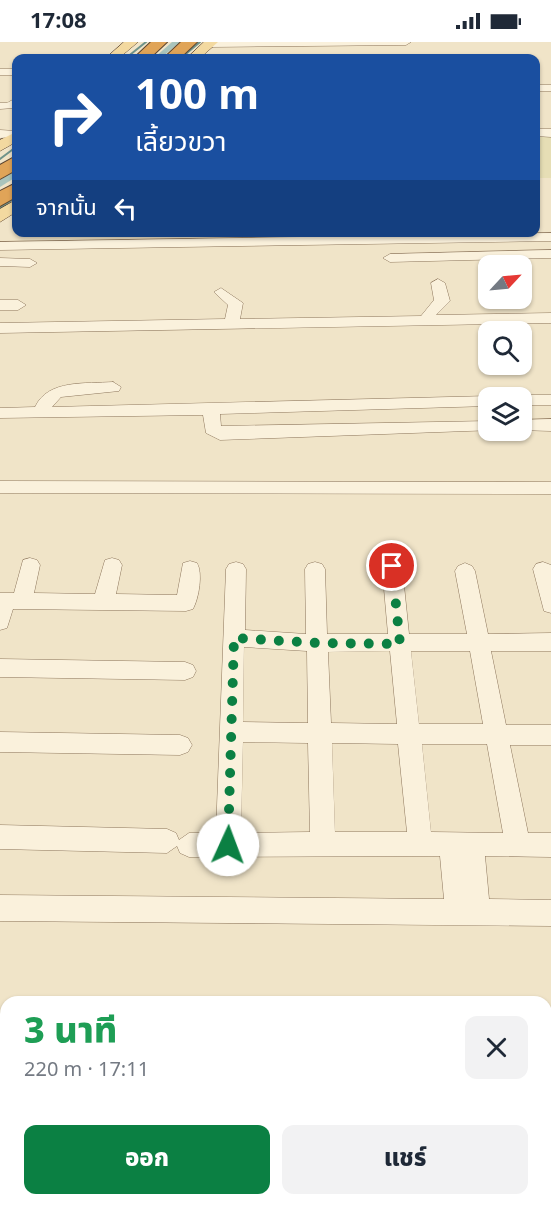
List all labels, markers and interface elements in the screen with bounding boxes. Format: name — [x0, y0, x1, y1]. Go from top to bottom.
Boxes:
text: 17:08 — [30, 5, 87, 38]
text: 100 m — [135, 64, 259, 128]
icon: right — [36, 78, 114, 156]
text: เลี้ยวขวา — [135, 122, 226, 163]
text: จากนั้น — [36, 192, 97, 225]
icon: left — [109, 192, 142, 225]
north arrow — [478, 255, 532, 309]
map controls — [478, 255, 532, 441]
button: search — [478, 321, 532, 375]
button: layers — [478, 387, 532, 441]
pin — [366, 540, 417, 591]
icon: arrive — [375, 549, 408, 582]
position arrow — [196, 813, 260, 877]
text: 3 นาที — [24, 1005, 117, 1059]
button: close — [465, 1016, 528, 1079]
text: 220 m · 17:11 — [24, 1055, 149, 1085]
button: ออก — [24, 1125, 270, 1194]
button: แชร์ — [282, 1125, 528, 1194]

